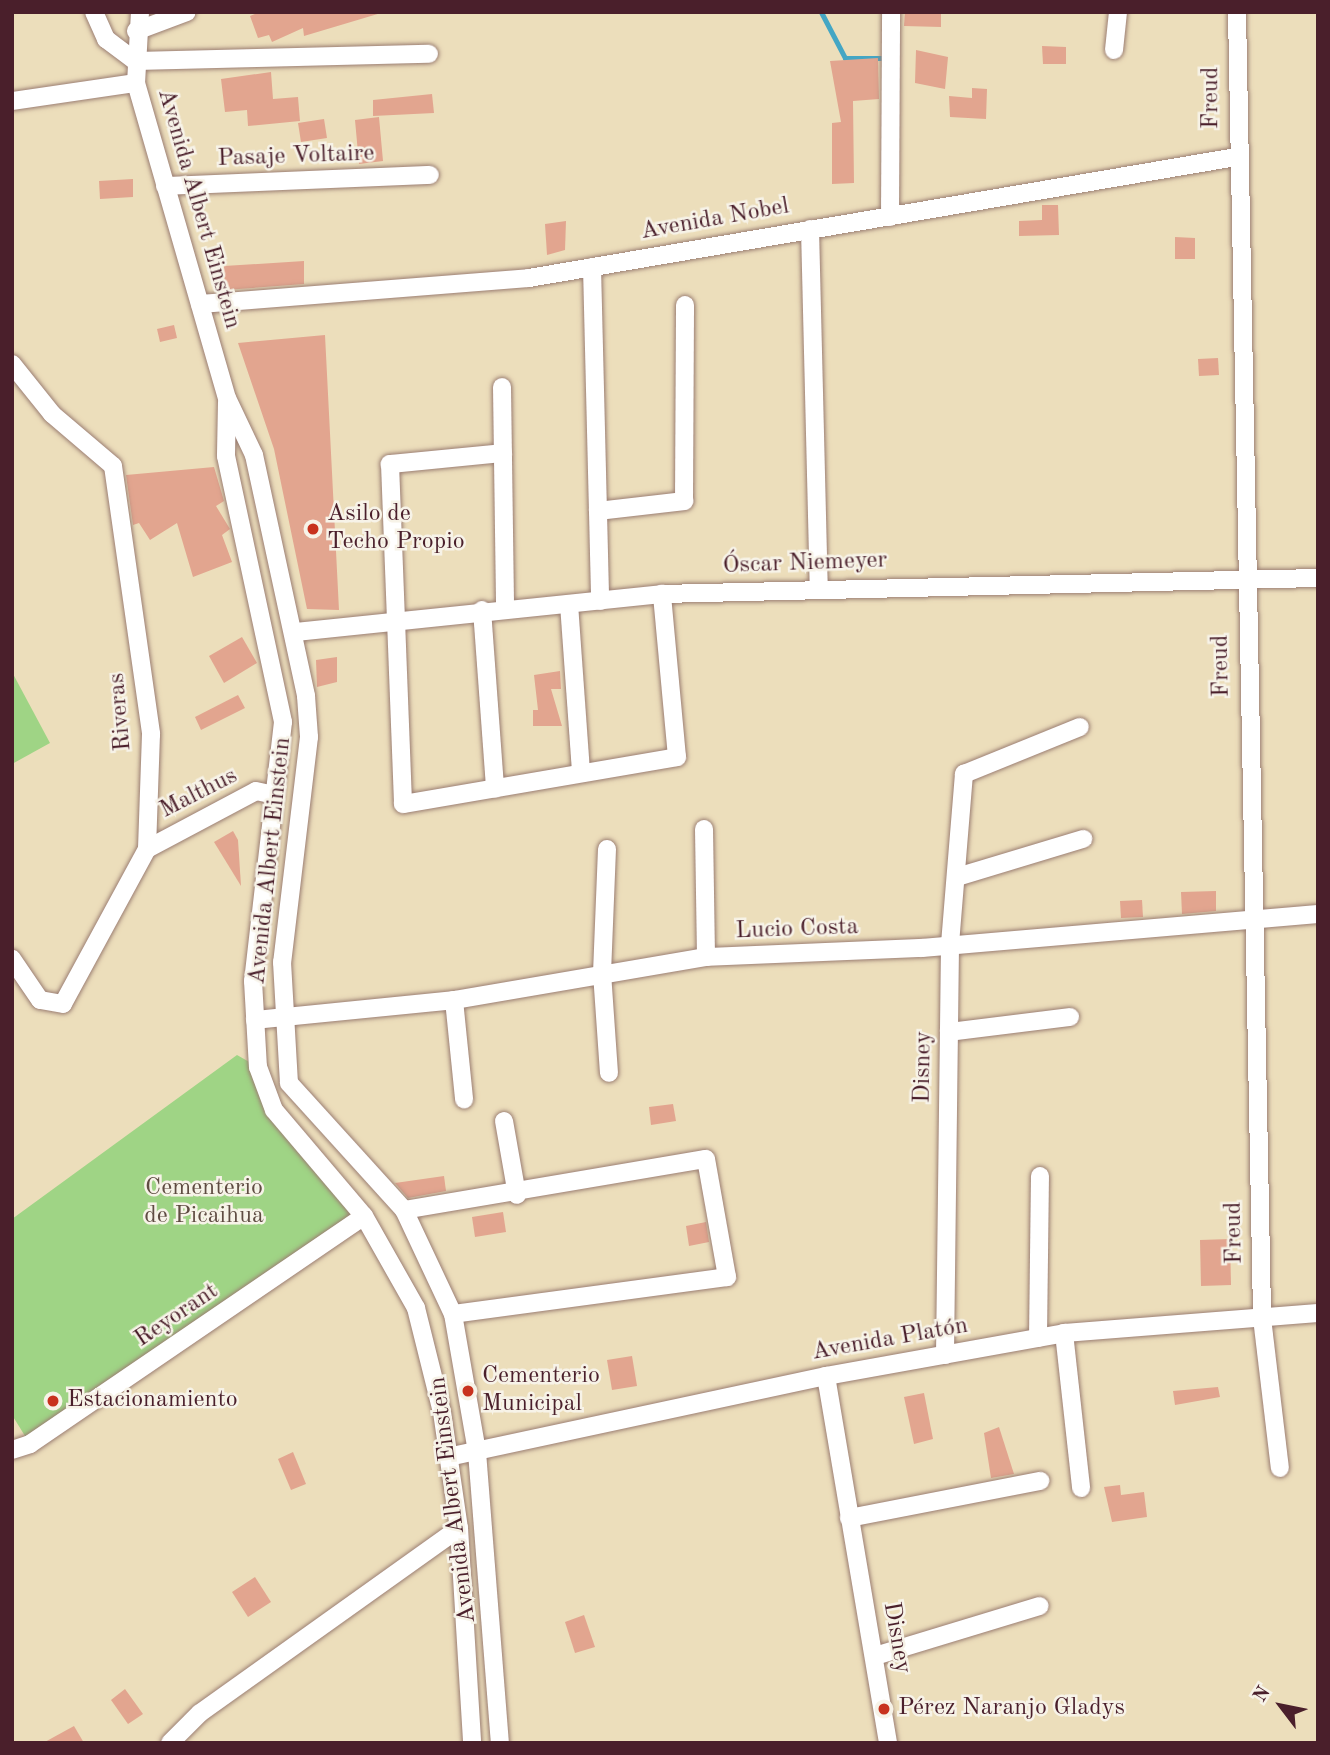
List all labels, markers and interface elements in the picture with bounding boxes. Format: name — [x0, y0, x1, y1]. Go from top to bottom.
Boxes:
street label: Freud — [1198, 67, 1226, 129]
street label: Avenida Albert Einstein — [150, 86, 246, 332]
street label: Pasaje Voltaire — [217, 140, 375, 174]
street label: Avenida Nobel — [639, 193, 791, 247]
place label: Asilo de Techo Propio — [327, 501, 465, 557]
marker: Asilo de Techo Propio — [305, 521, 321, 537]
street label: Óscar Niemeyer — [722, 547, 888, 581]
street label: Freud — [1207, 635, 1237, 697]
street label: Riveras — [103, 672, 139, 752]
street label: Avenida Albert Einstein — [244, 736, 298, 986]
street label: Malthus — [155, 762, 243, 826]
street label: Lucio Costa — [735, 913, 859, 947]
street label: Disney — [909, 1031, 939, 1103]
park label: Cementerio de Picaihua — [144, 1175, 264, 1231]
street label: Freud — [1220, 1202, 1250, 1264]
street label: Reyorant — [130, 1278, 224, 1354]
street label: Avenida Platón — [810, 1312, 970, 1368]
place label: Cementerio Municipal — [482, 1363, 600, 1419]
street label: Avenida Albert Einstein — [425, 1375, 483, 1625]
marker: Cementerio Municipal — [460, 1383, 476, 1399]
place label: Estacionamiento — [67, 1387, 238, 1415]
marker: Estacionamiento — [45, 1393, 61, 1409]
street label: Disney — [876, 1600, 916, 1676]
north arrow — [1246, 1671, 1316, 1741]
text: N — [1251, 1683, 1275, 1706]
place label: Pérez Naranjo Gladys — [898, 1695, 1125, 1723]
marker: Pérez Naranjo Gladys — [876, 1701, 892, 1717]

